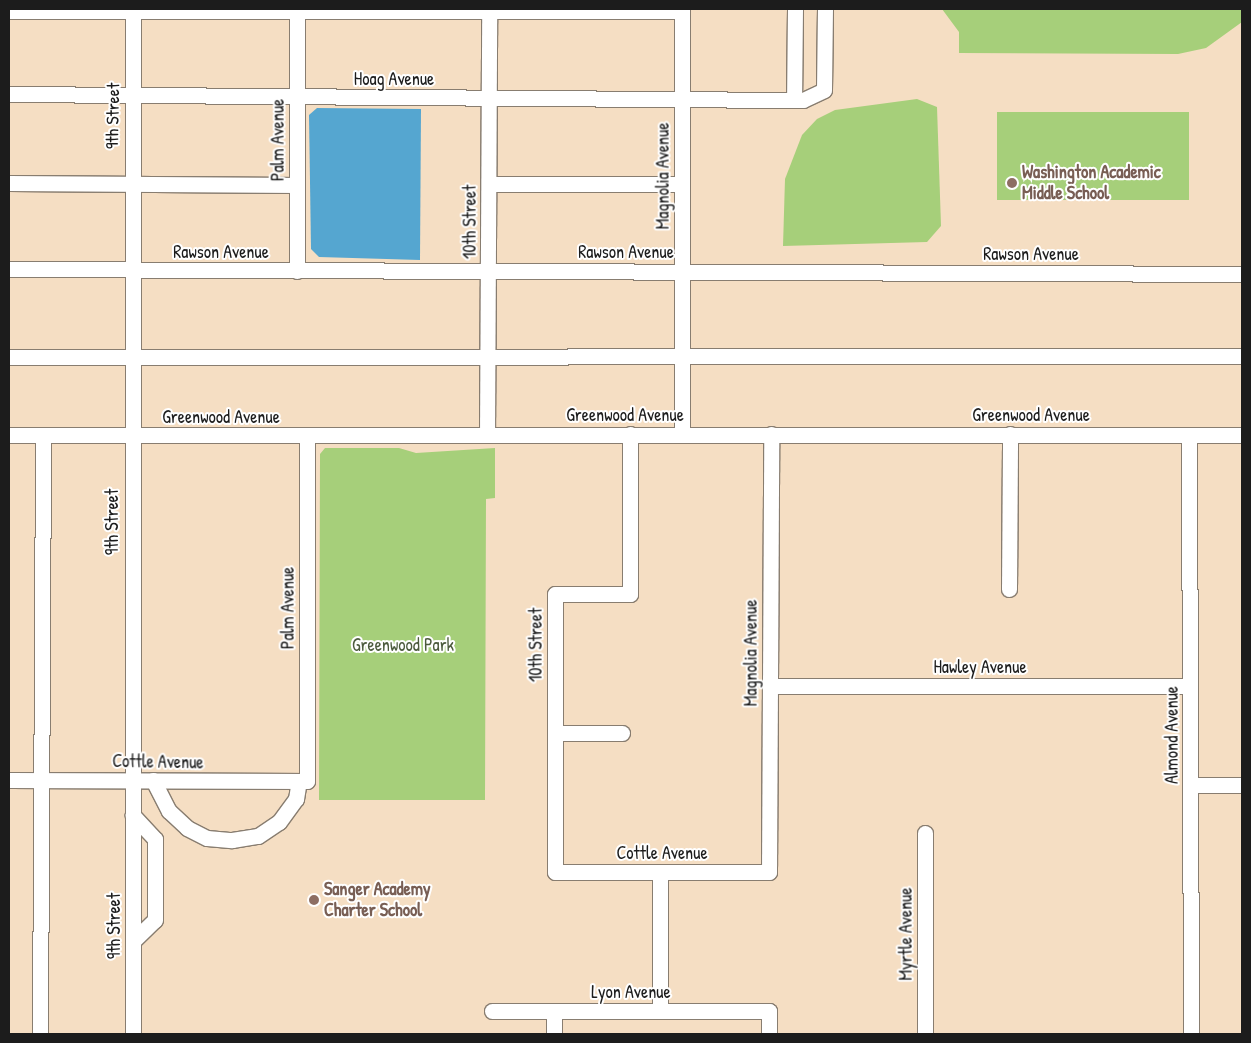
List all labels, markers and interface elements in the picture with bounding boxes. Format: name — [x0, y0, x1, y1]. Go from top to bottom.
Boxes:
street label: Hoag Avenue — [354, 68, 434, 90]
street label: 9th Street — [102, 83, 124, 149]
street label: Palm Avenue — [267, 99, 289, 181]
street label: Magnolia Avenue — [652, 123, 674, 229]
place label: Washington Academic Middle School — [1022, 162, 1161, 204]
marker: Washington Academic Middle School — [1006, 177, 1018, 189]
street label: 10th Street — [459, 185, 481, 259]
street label: Rawson Avenue — [173, 241, 269, 263]
street label: Rawson Avenue — [578, 241, 674, 263]
street label: Rawson Avenue — [983, 243, 1079, 265]
street label: Greenwood Avenue — [566, 404, 684, 426]
street label: Greenwood Avenue — [972, 404, 1090, 426]
street label: Greenwood Avenue — [162, 406, 280, 428]
street label: 9th Street — [101, 489, 123, 555]
street label: Palm Avenue — [277, 567, 299, 649]
street label: Magnolia Avenue — [740, 600, 762, 706]
street label: 10th Street — [525, 608, 547, 682]
park label: Greenwood Park — [352, 634, 454, 656]
street label: Hawley Avenue — [933, 656, 1027, 678]
street label: Almond Avenue — [1161, 686, 1183, 784]
street label: Cottle Avenue — [112, 750, 204, 774]
street label: Cottle Avenue — [616, 842, 708, 864]
place label: Sanger Academy Charter School — [324, 879, 431, 922]
street label: Myrtle Avenue — [895, 887, 917, 981]
street label: 9th Street — [103, 893, 125, 959]
marker: Sanger Academy Charter School — [308, 894, 320, 906]
street label: Lyon Avenue — [591, 981, 671, 1003]

